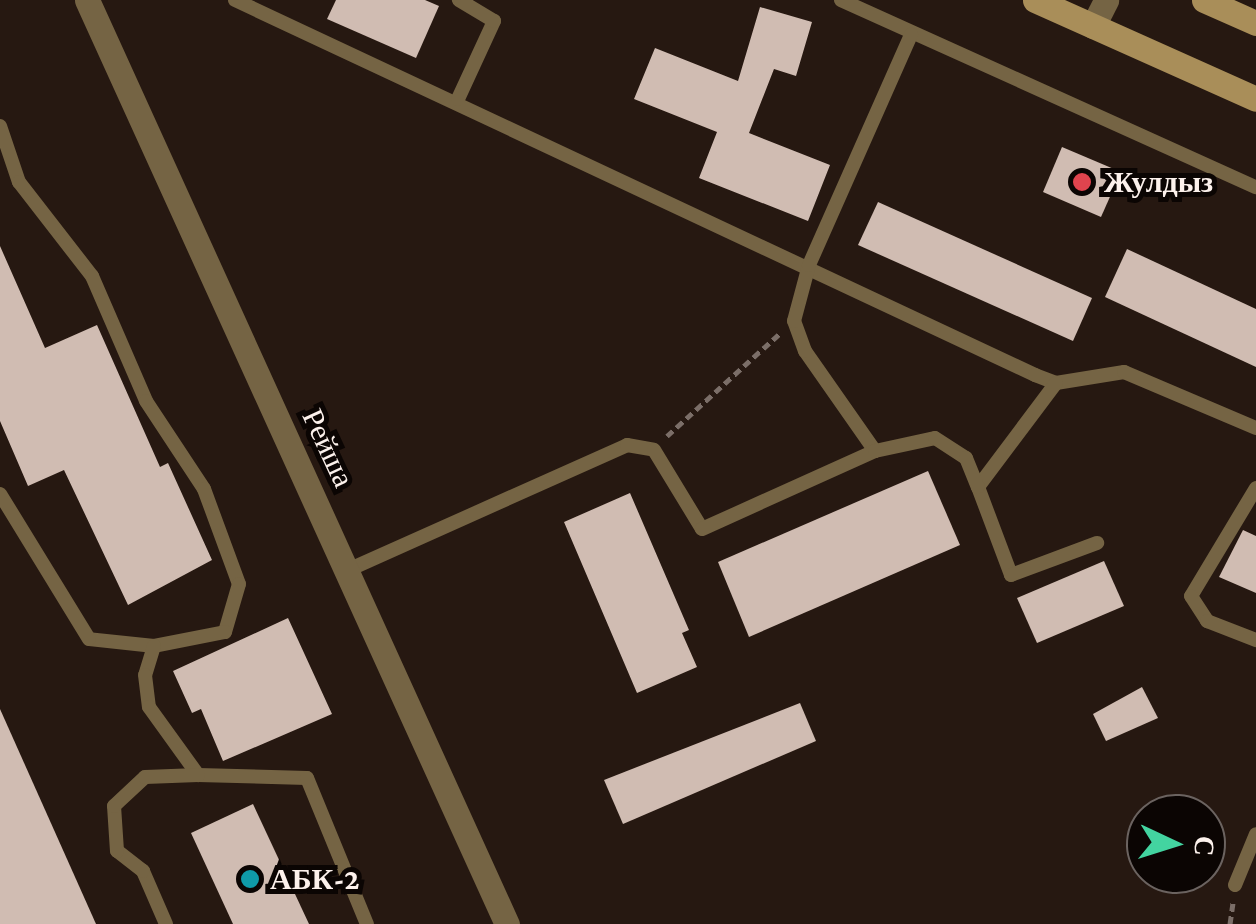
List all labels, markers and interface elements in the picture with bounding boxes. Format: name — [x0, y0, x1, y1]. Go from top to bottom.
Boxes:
place label: Жулдыз — [1104, 164, 1213, 200]
marker: Жулдыз — [1069, 169, 1095, 195]
street label: Рейша — [294, 403, 362, 493]
north arrow — [1126, 794, 1226, 894]
text: С — [1188, 835, 1221, 857]
place label: АБК-2 — [270, 861, 360, 897]
marker: АБК-2 — [239, 868, 261, 890]

